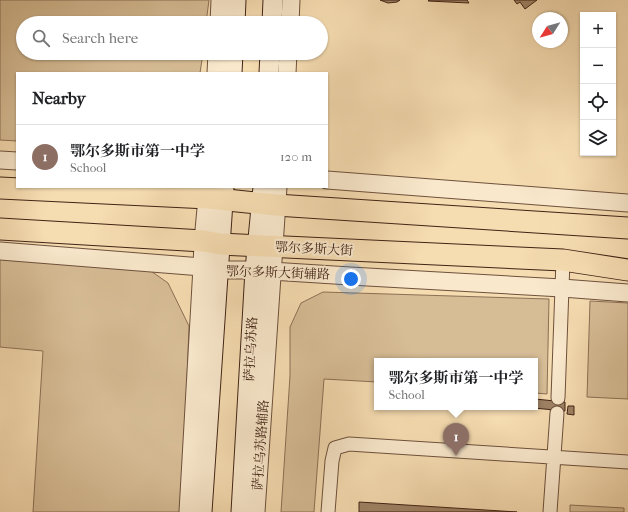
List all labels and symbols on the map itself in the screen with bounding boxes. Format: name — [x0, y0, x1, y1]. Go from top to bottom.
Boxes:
north arrow — [532, 12, 568, 48]
street label: 鄂尔多斯大街 — [275, 239, 353, 258]
street label: 鄂尔多斯大街辅路 — [226, 263, 330, 282]
your location — [341, 269, 361, 289]
street label: 萨拉乌苏路 — [241, 316, 260, 382]
street label: 萨拉乌苏路辅路 — [250, 399, 271, 491]
pin: 1 — [443, 423, 469, 456]

